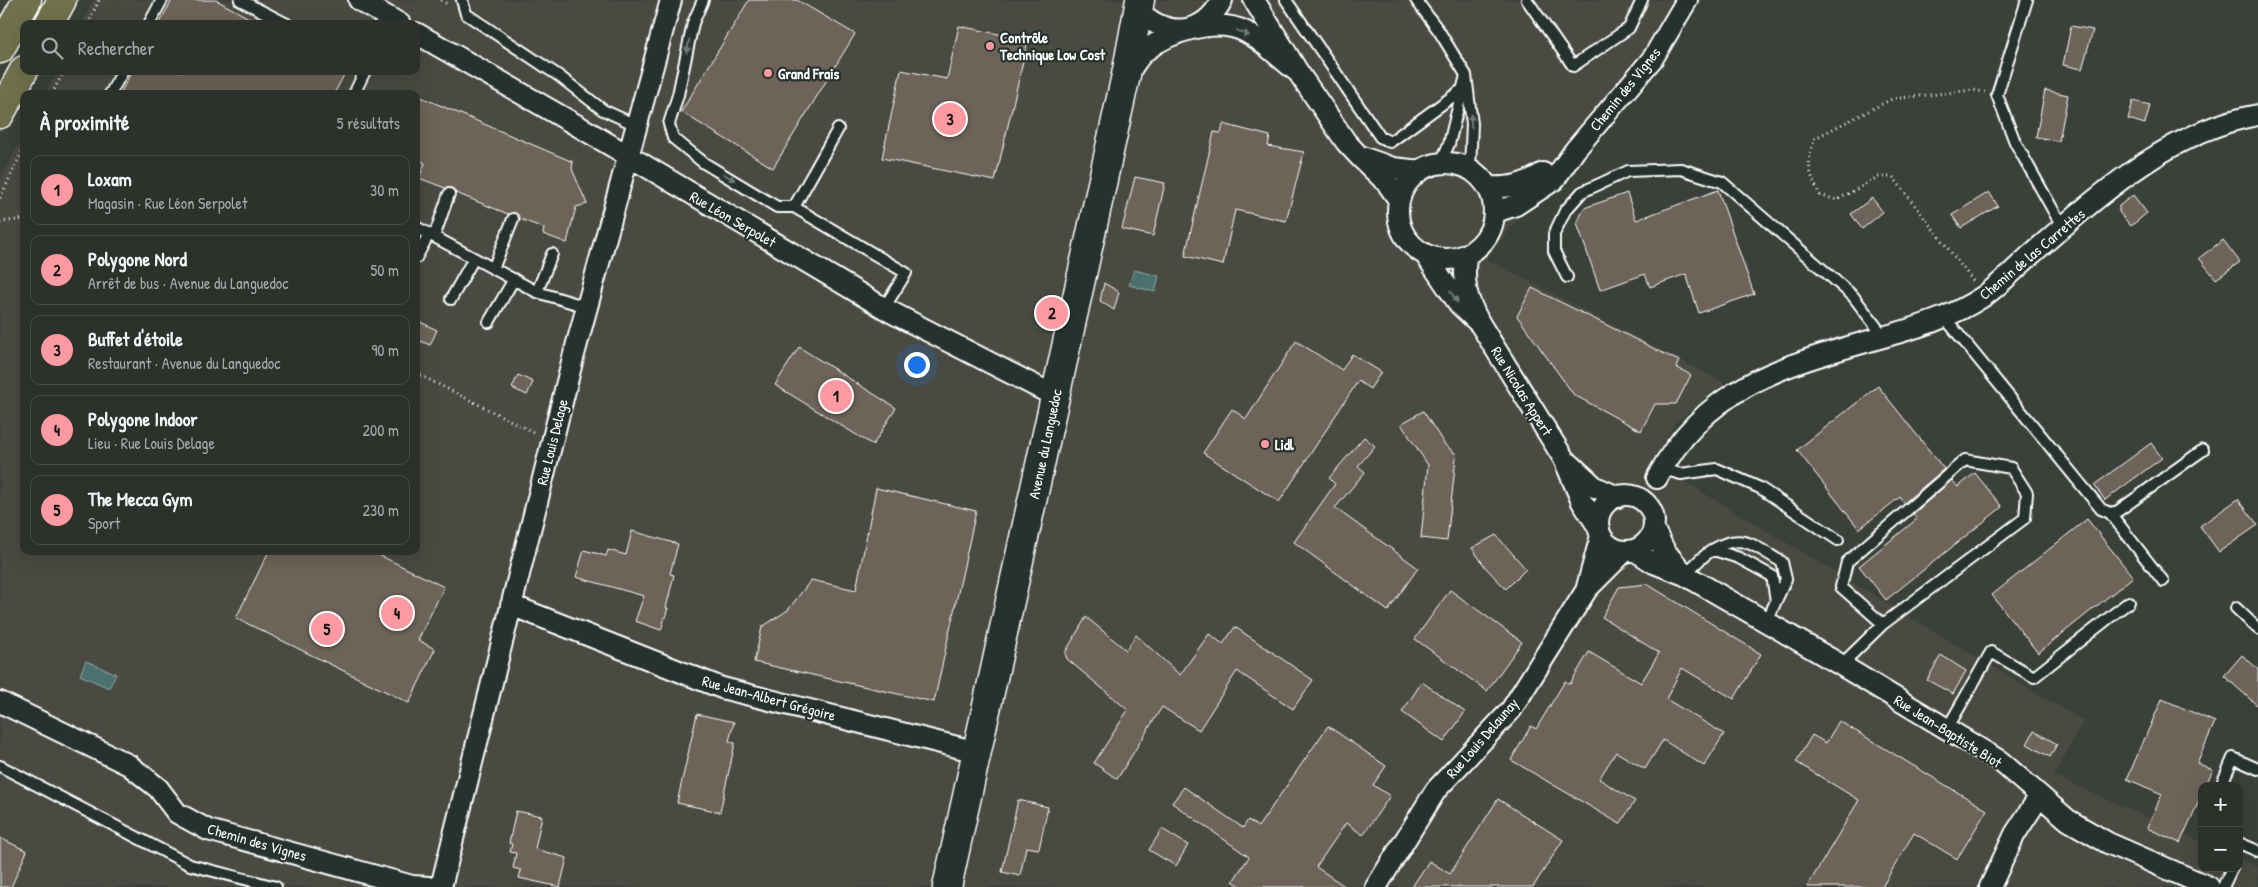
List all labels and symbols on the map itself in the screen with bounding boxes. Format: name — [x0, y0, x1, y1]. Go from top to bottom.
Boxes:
place label: Contrôle Technique Low Cost — [999, 27, 1106, 66]
one-way arrow — [1236, 29, 1250, 37]
one-way arrow — [684, 39, 692, 54]
marker: Contrôle Technique Low Cost — [984, 40, 996, 52]
street label: Chemin des Vignes — [1585, 42, 1665, 135]
place label: Grand Frais — [778, 63, 840, 84]
marker: Grand Frais — [762, 67, 774, 79]
pin: 3 — [934, 100, 966, 138]
one-way arrow — [1467, 112, 1475, 128]
one-way arrow — [722, 172, 735, 181]
street label: Rue Léon Serpolet — [686, 186, 781, 253]
street label: Chemin de las Carrettes — [1975, 203, 2090, 305]
one-way arrow — [1449, 290, 1459, 304]
pin: 2 — [1036, 294, 1068, 332]
street label: Rue Nicolas Appert — [1486, 342, 1558, 440]
your location — [904, 352, 930, 378]
pin: 1 — [820, 377, 852, 415]
street label: Avenue du Languedoc — [1023, 387, 1067, 501]
street label: Rue Louis Delage — [531, 397, 573, 487]
place label: Lidl — [1275, 434, 1295, 455]
marker: Lidl — [1259, 438, 1271, 450]
pin: 4 — [381, 594, 413, 632]
pin: 5 — [311, 610, 343, 648]
street label: Rue Jean-Albert Grégoire — [700, 670, 838, 726]
street label: Rue Jean-Baptiste Biot — [1890, 689, 2007, 773]
street label: Rue Louis Delaunay — [1441, 693, 1523, 783]
street label: Chemin des Vignes — [205, 818, 309, 866]

